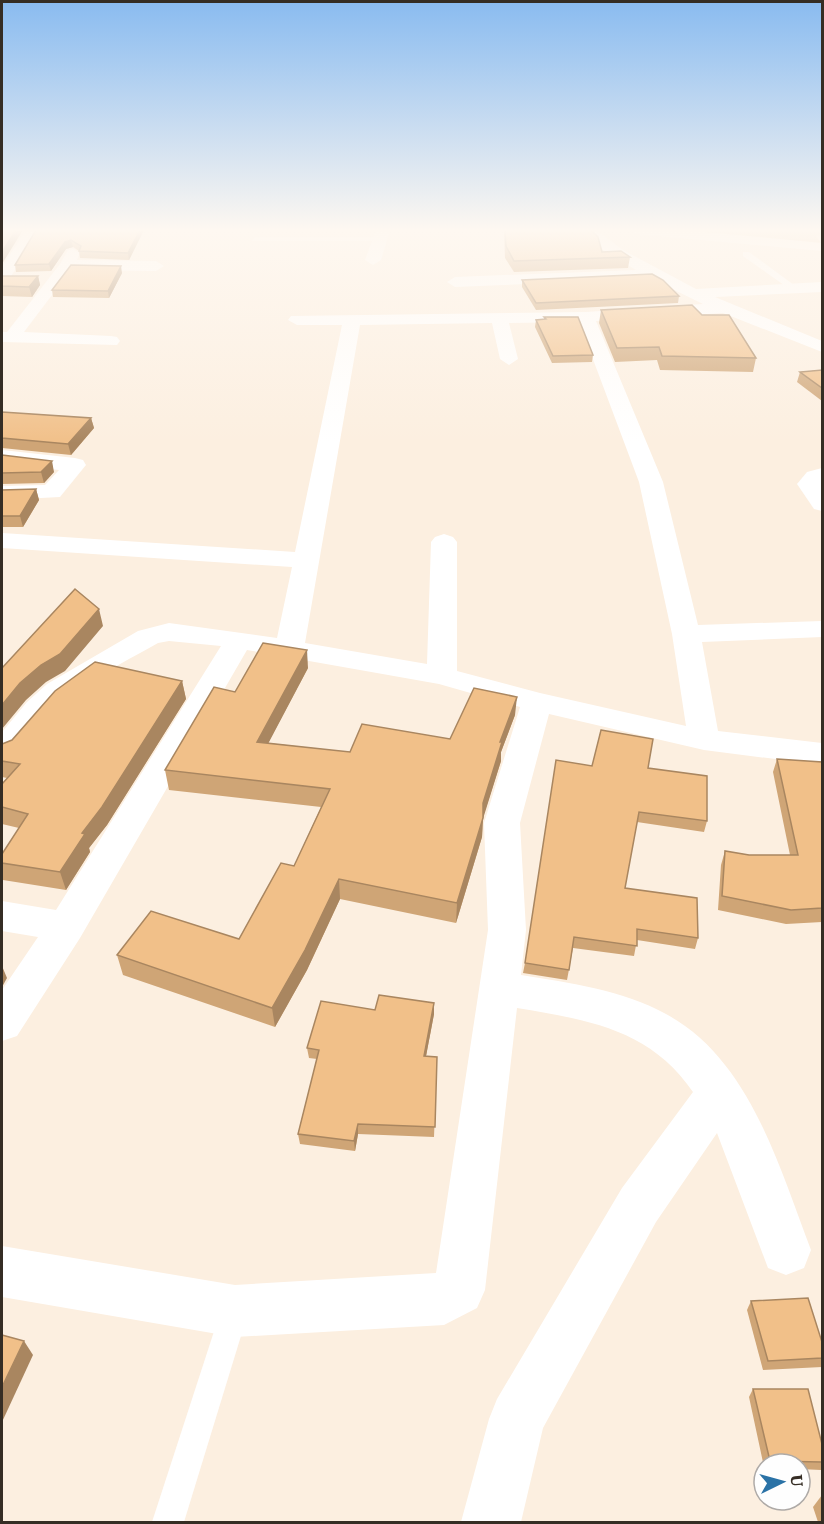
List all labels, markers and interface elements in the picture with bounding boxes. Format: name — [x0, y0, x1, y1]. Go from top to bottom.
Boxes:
north arrow — [752, 1452, 812, 1512]
text: U — [786, 1474, 806, 1488]

